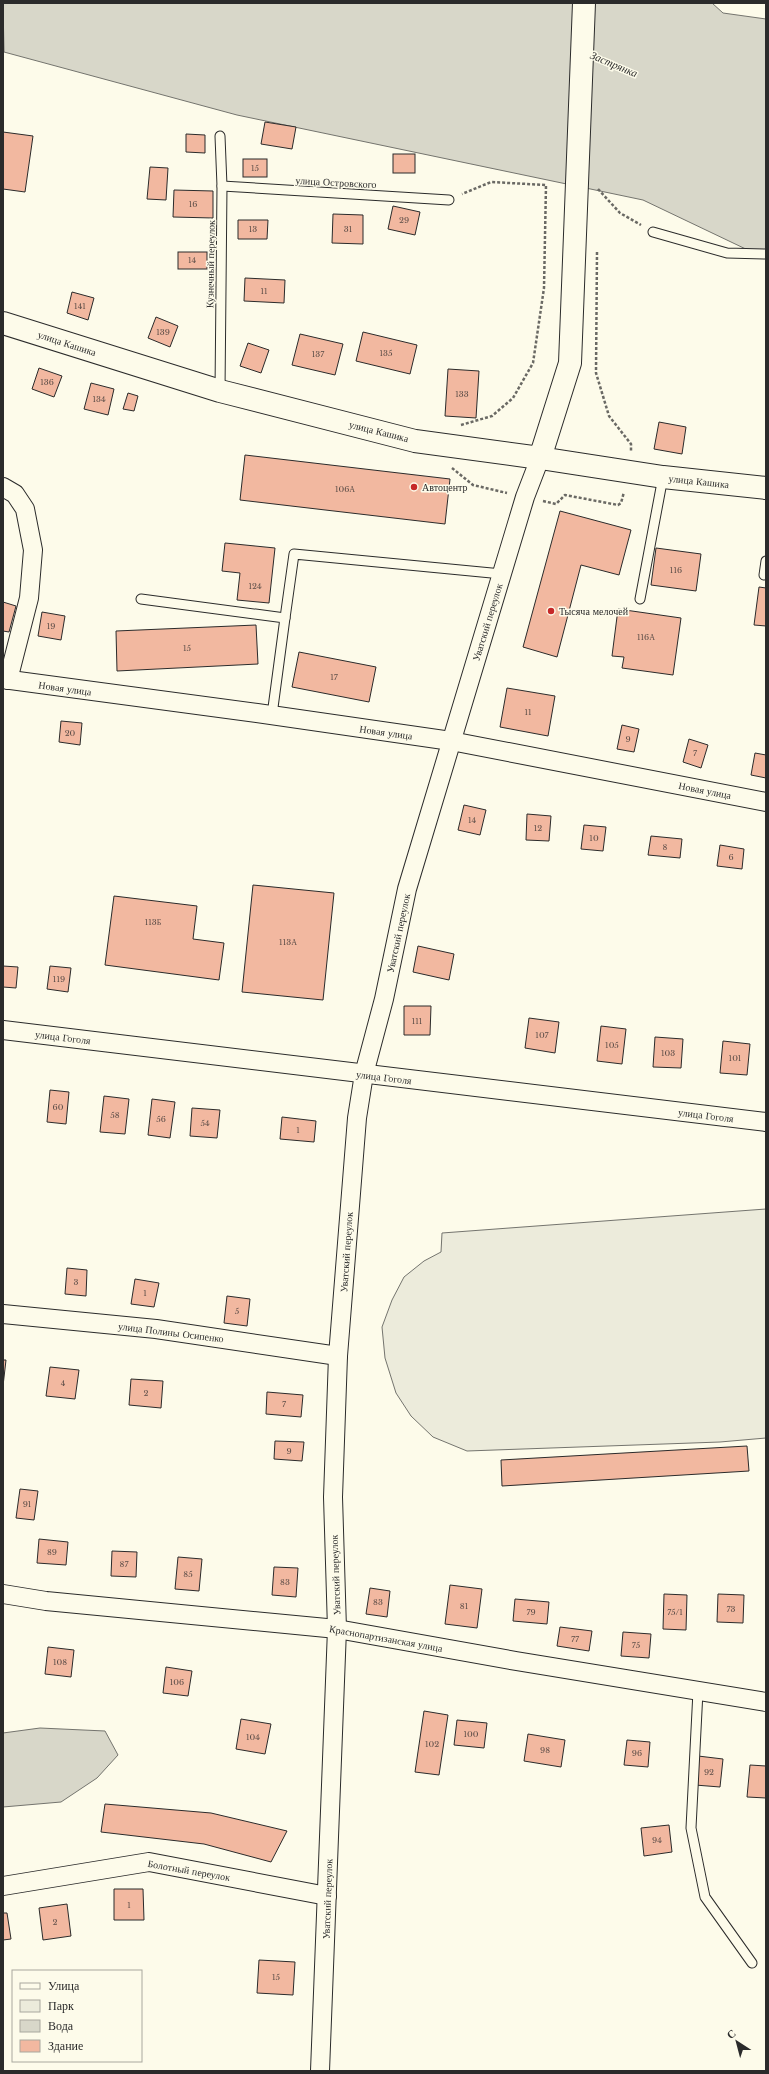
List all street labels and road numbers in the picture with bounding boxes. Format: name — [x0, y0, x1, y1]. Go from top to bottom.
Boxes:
street label: улица Островского — [295, 174, 377, 191]
street label: Кузнечный переулок — [203, 220, 218, 308]
street label: улица Кашика — [36, 328, 98, 359]
street label: улица Кашика — [348, 418, 410, 445]
street label: улица Кашика — [668, 472, 730, 491]
street label: Уватский переулок — [469, 582, 505, 663]
street label: Новая улица — [38, 678, 93, 699]
street label: Новая улица — [359, 722, 414, 743]
street label: Новая улица — [677, 779, 733, 802]
street label: Уватский переулок — [384, 892, 413, 974]
street label: улица Гоголя — [34, 1028, 92, 1047]
street label: улица Гоголя — [355, 1068, 413, 1087]
street label: улица Гоголя — [677, 1106, 735, 1125]
street label: Уватский переулок — [337, 1211, 356, 1293]
street label: улица Полины Осипенко — [117, 1320, 225, 1345]
street label: Уватский переулок — [328, 1534, 343, 1615]
street label: Краснопартизанская улица — [328, 1622, 444, 1655]
street label: Болотный переулок — [147, 1857, 231, 1884]
street label: Уватский переулок — [320, 1858, 335, 1939]

